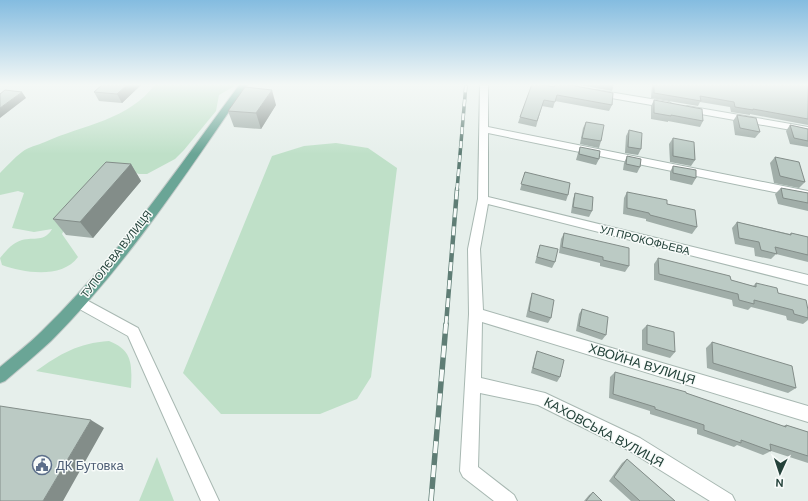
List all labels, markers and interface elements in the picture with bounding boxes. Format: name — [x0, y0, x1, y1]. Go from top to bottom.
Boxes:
street label: ТУПОЛЄВА ВУЛИЦЯ — [77, 207, 155, 301]
street label: УЛ ПРОКОФЬЕВА — [598, 222, 692, 258]
street label: ХВОЙНА ВУЛИЦЯ — [587, 340, 697, 388]
street label: КАХОВСЬКА ВУЛИЦЯ — [541, 393, 667, 471]
north arrow — [760, 453, 800, 493]
public building icon: ДК Бутовка — [31, 454, 53, 476]
place label: ДК Бутовка — [56, 457, 124, 474]
text: N — [775, 476, 784, 490]

